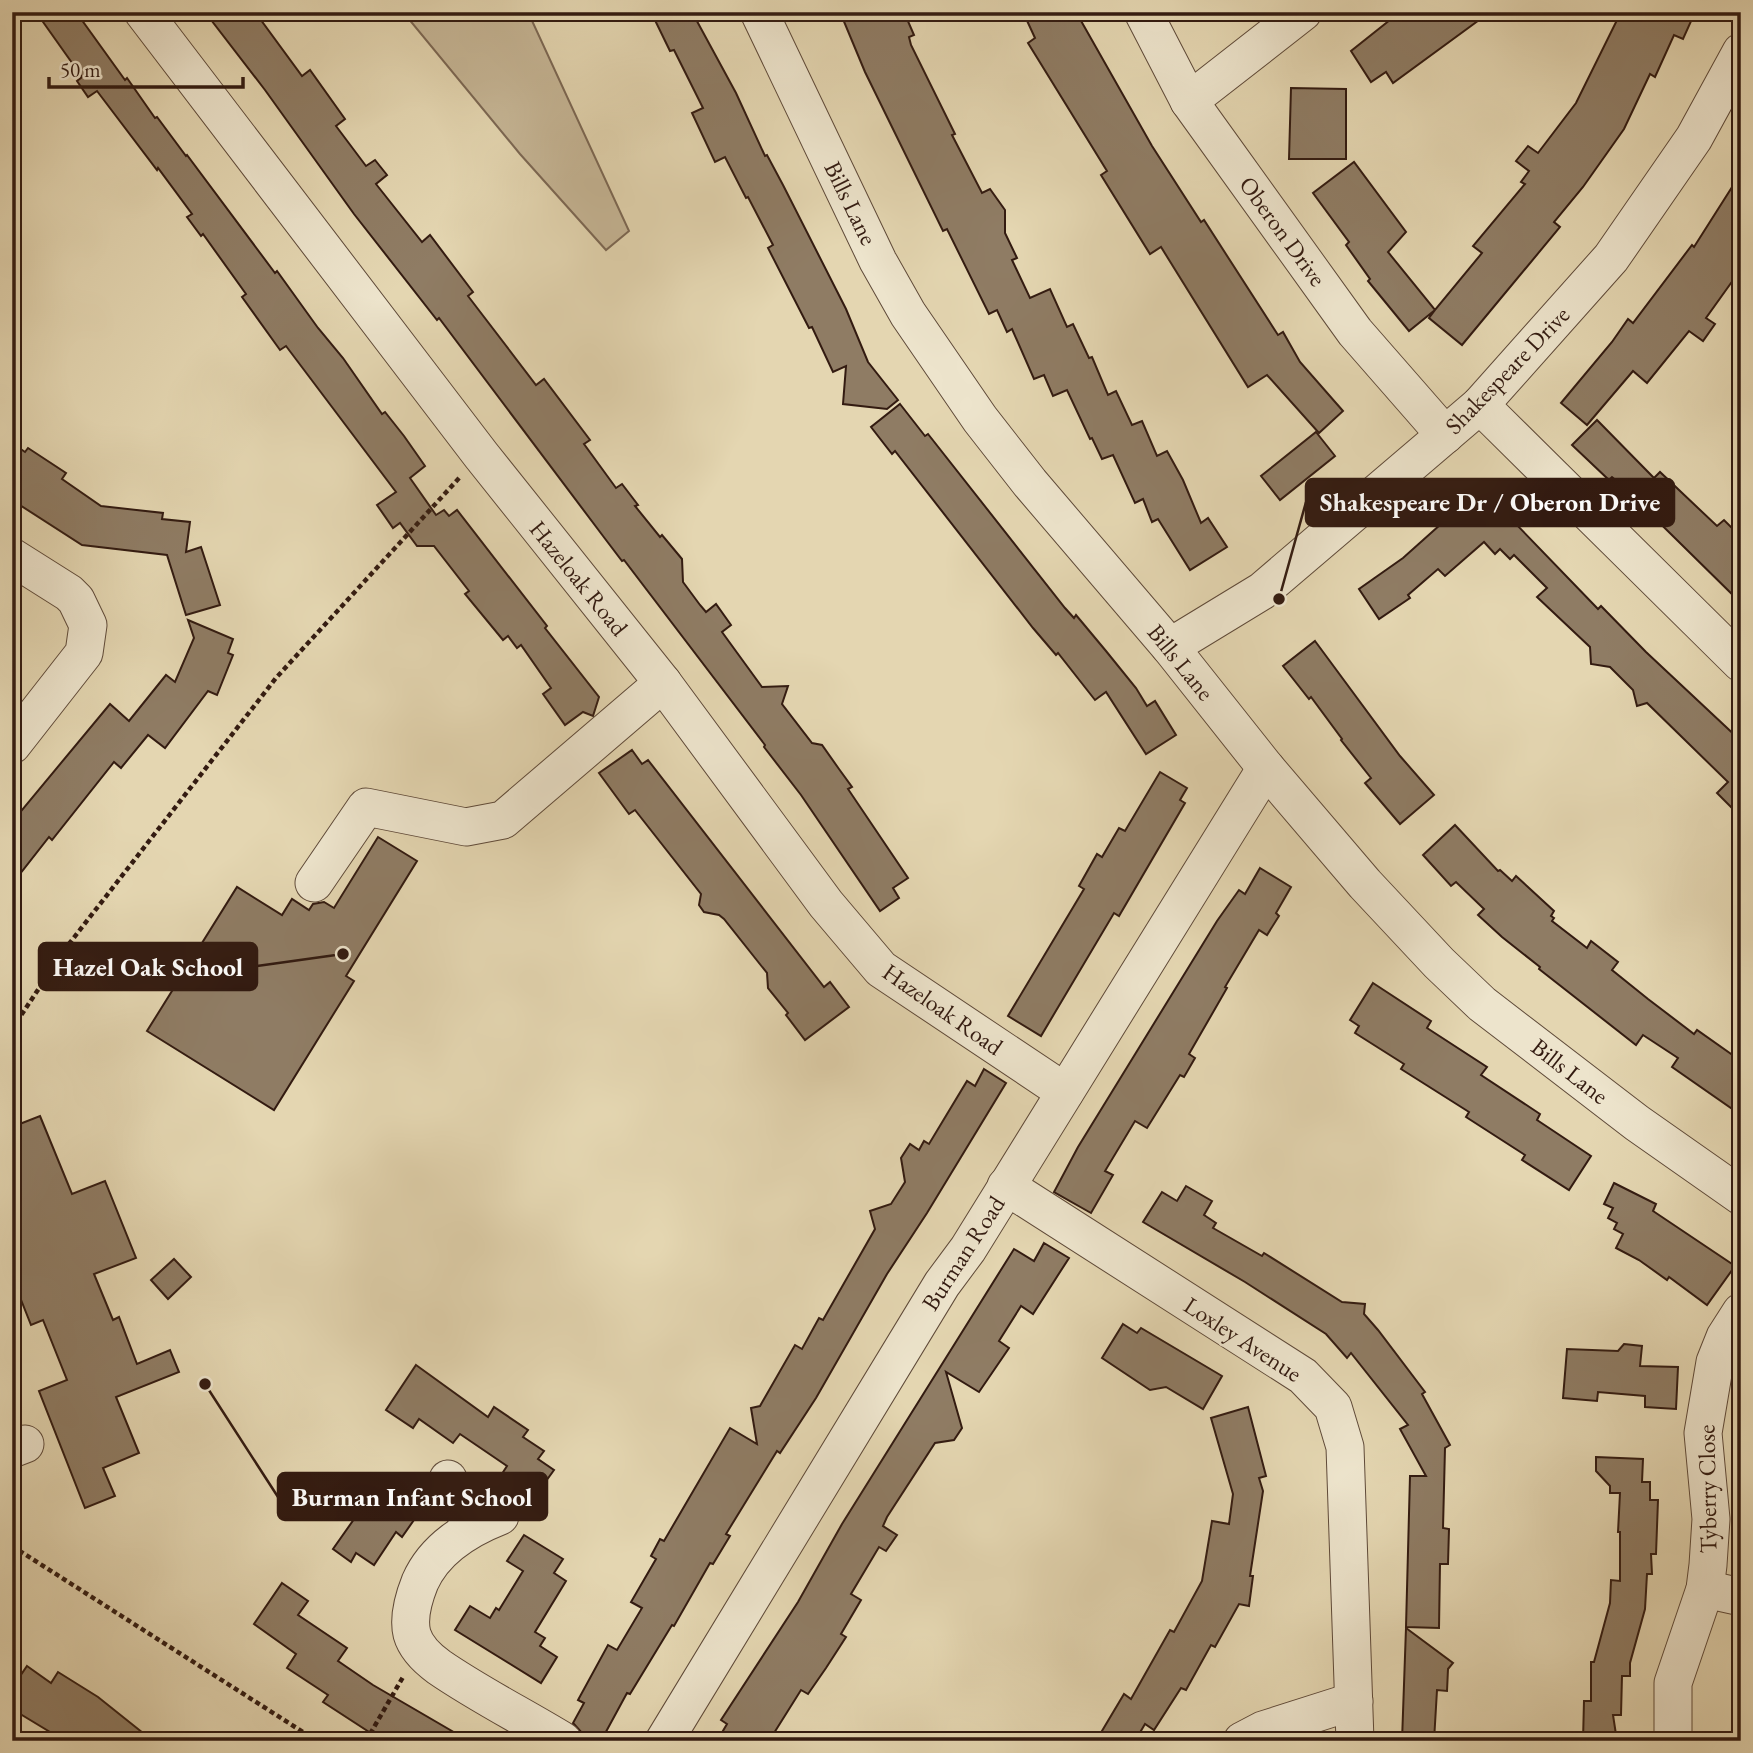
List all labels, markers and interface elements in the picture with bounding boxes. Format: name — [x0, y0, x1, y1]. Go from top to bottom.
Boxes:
scale bar — [49, 46, 243, 90]
text: 50 m — [60, 56, 101, 83]
street label: Bills Lane — [817, 156, 885, 250]
street label: Oberon Drive — [1233, 170, 1333, 292]
street label: Shakespeare Drive — [1438, 299, 1576, 441]
callout: Shakespeare Dr / Oberon Drive — [1306, 479, 1674, 526]
text: Shakespeare Dr / Oberon Drive — [1320, 485, 1660, 519]
street label: Hazeloak Road — [523, 514, 636, 643]
street label: Bills Lane — [1141, 617, 1221, 707]
callout: Hazel Oak School — [39, 943, 257, 990]
text: Hazel Oak School — [53, 950, 243, 984]
street label: Hazeloak Road — [877, 956, 1010, 1062]
street label: Bills Lane — [1525, 1031, 1615, 1111]
street label: Burman Road — [914, 1189, 1012, 1316]
street label: Loxley Avenue — [1178, 1289, 1308, 1389]
street label: Tyberry Close — [1690, 1424, 1724, 1554]
callout: Burman Infant School — [278, 1473, 547, 1520]
text: Burman Infant School — [292, 1480, 532, 1514]

